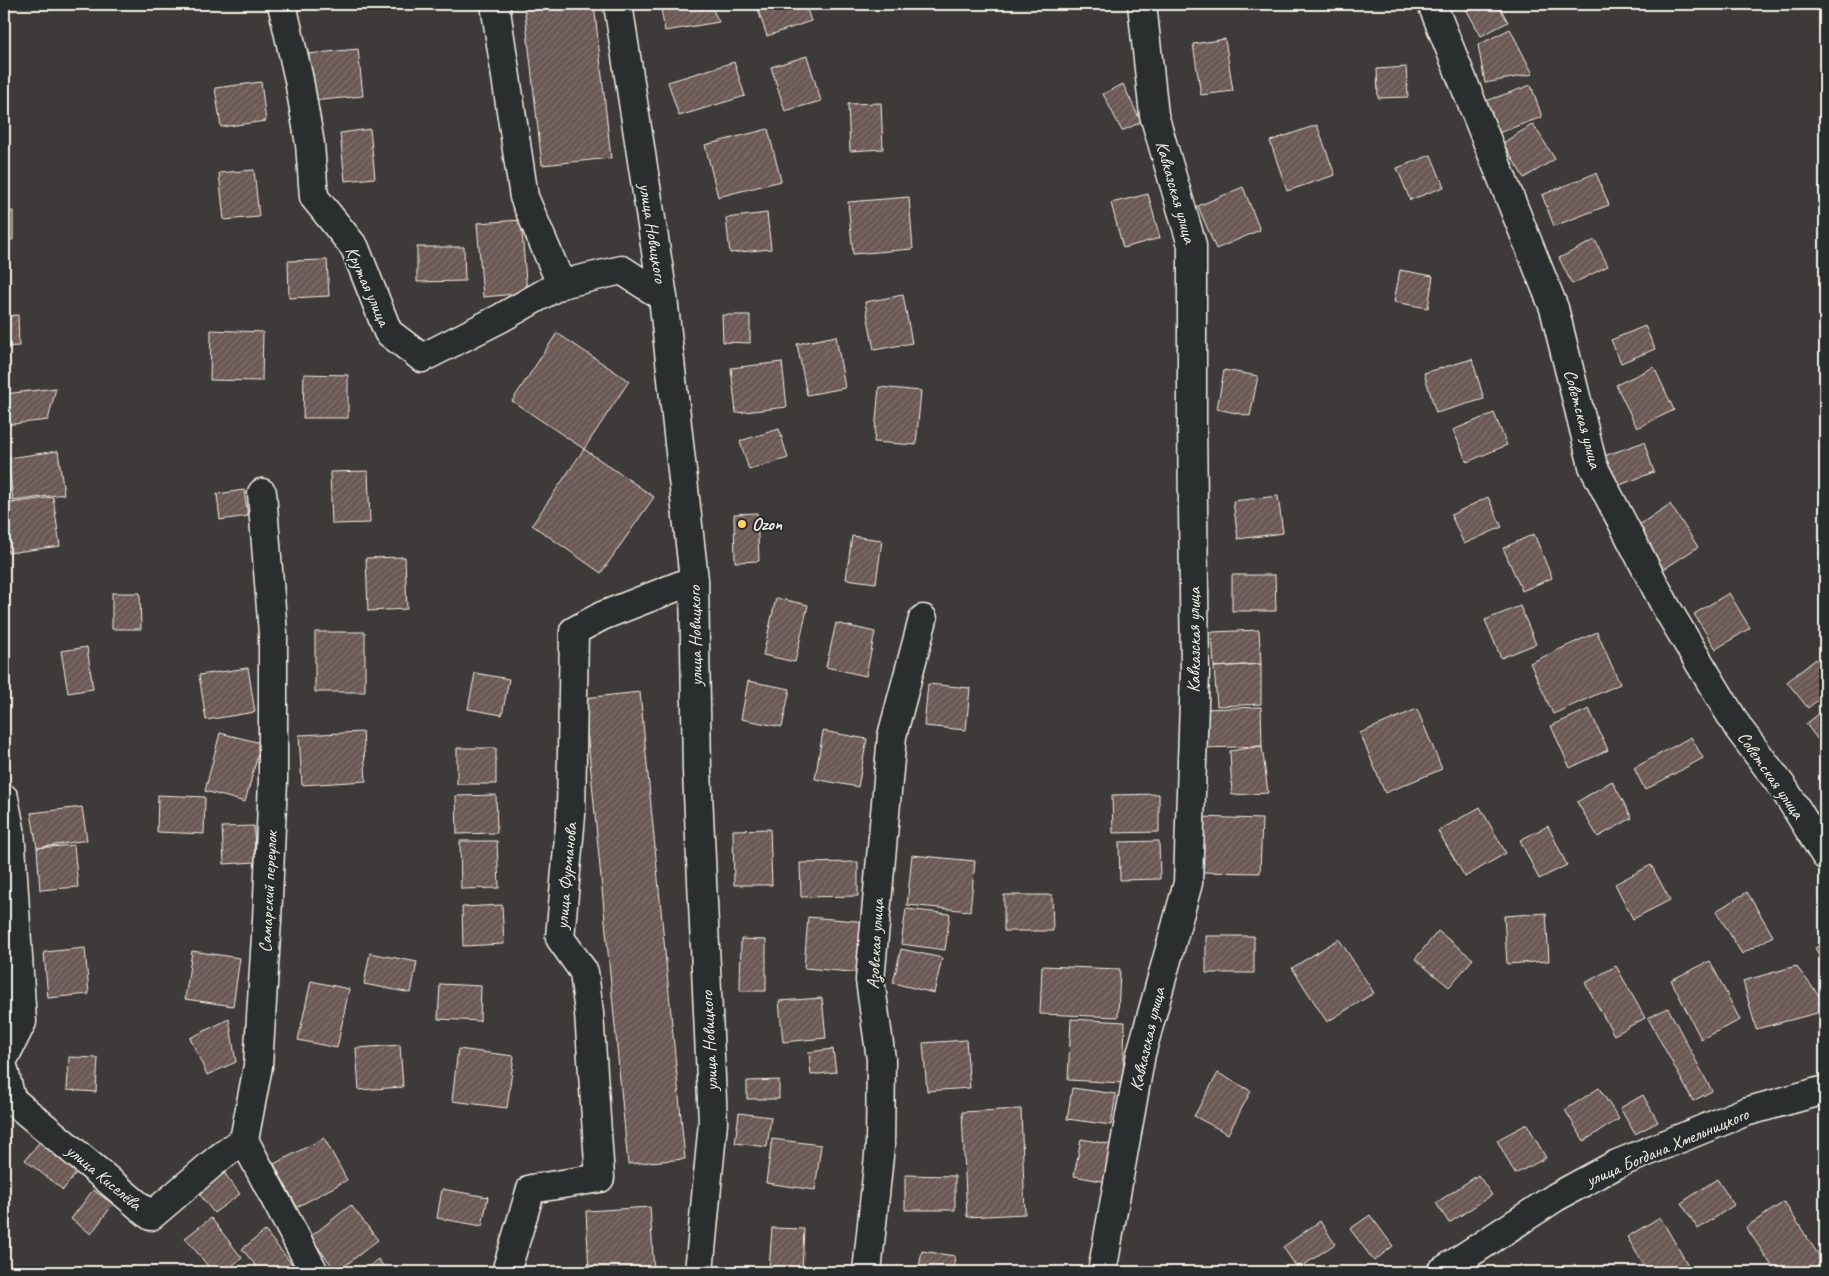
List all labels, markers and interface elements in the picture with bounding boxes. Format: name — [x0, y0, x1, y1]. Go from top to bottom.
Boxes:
street label: Кавказская улица — [1151, 138, 1201, 247]
street label: улица Новицкого — [634, 181, 672, 286]
street label: Крутая улица — [341, 243, 396, 331]
street label: Советская улица — [1559, 367, 1607, 472]
place label: Ozon — [752, 513, 783, 535]
marker: Ozon — [736, 518, 748, 530]
street label: улица Новицкого — [683, 584, 707, 687]
street label: Кавказская улица — [1183, 586, 1205, 693]
street label: Советская улица — [1733, 727, 1810, 824]
street label: улица Фурманова — [550, 821, 582, 931]
street label: Самарский переулок — [254, 828, 282, 953]
street label: Азовская улица — [862, 897, 889, 990]
street label: Кавказская улица — [1124, 984, 1170, 1093]
street label: улица Новицкого — [695, 989, 723, 1093]
street label: улица Богдана Хмельницкого — [1582, 1102, 1753, 1192]
street label: улица Киселёва — [61, 1138, 147, 1216]

